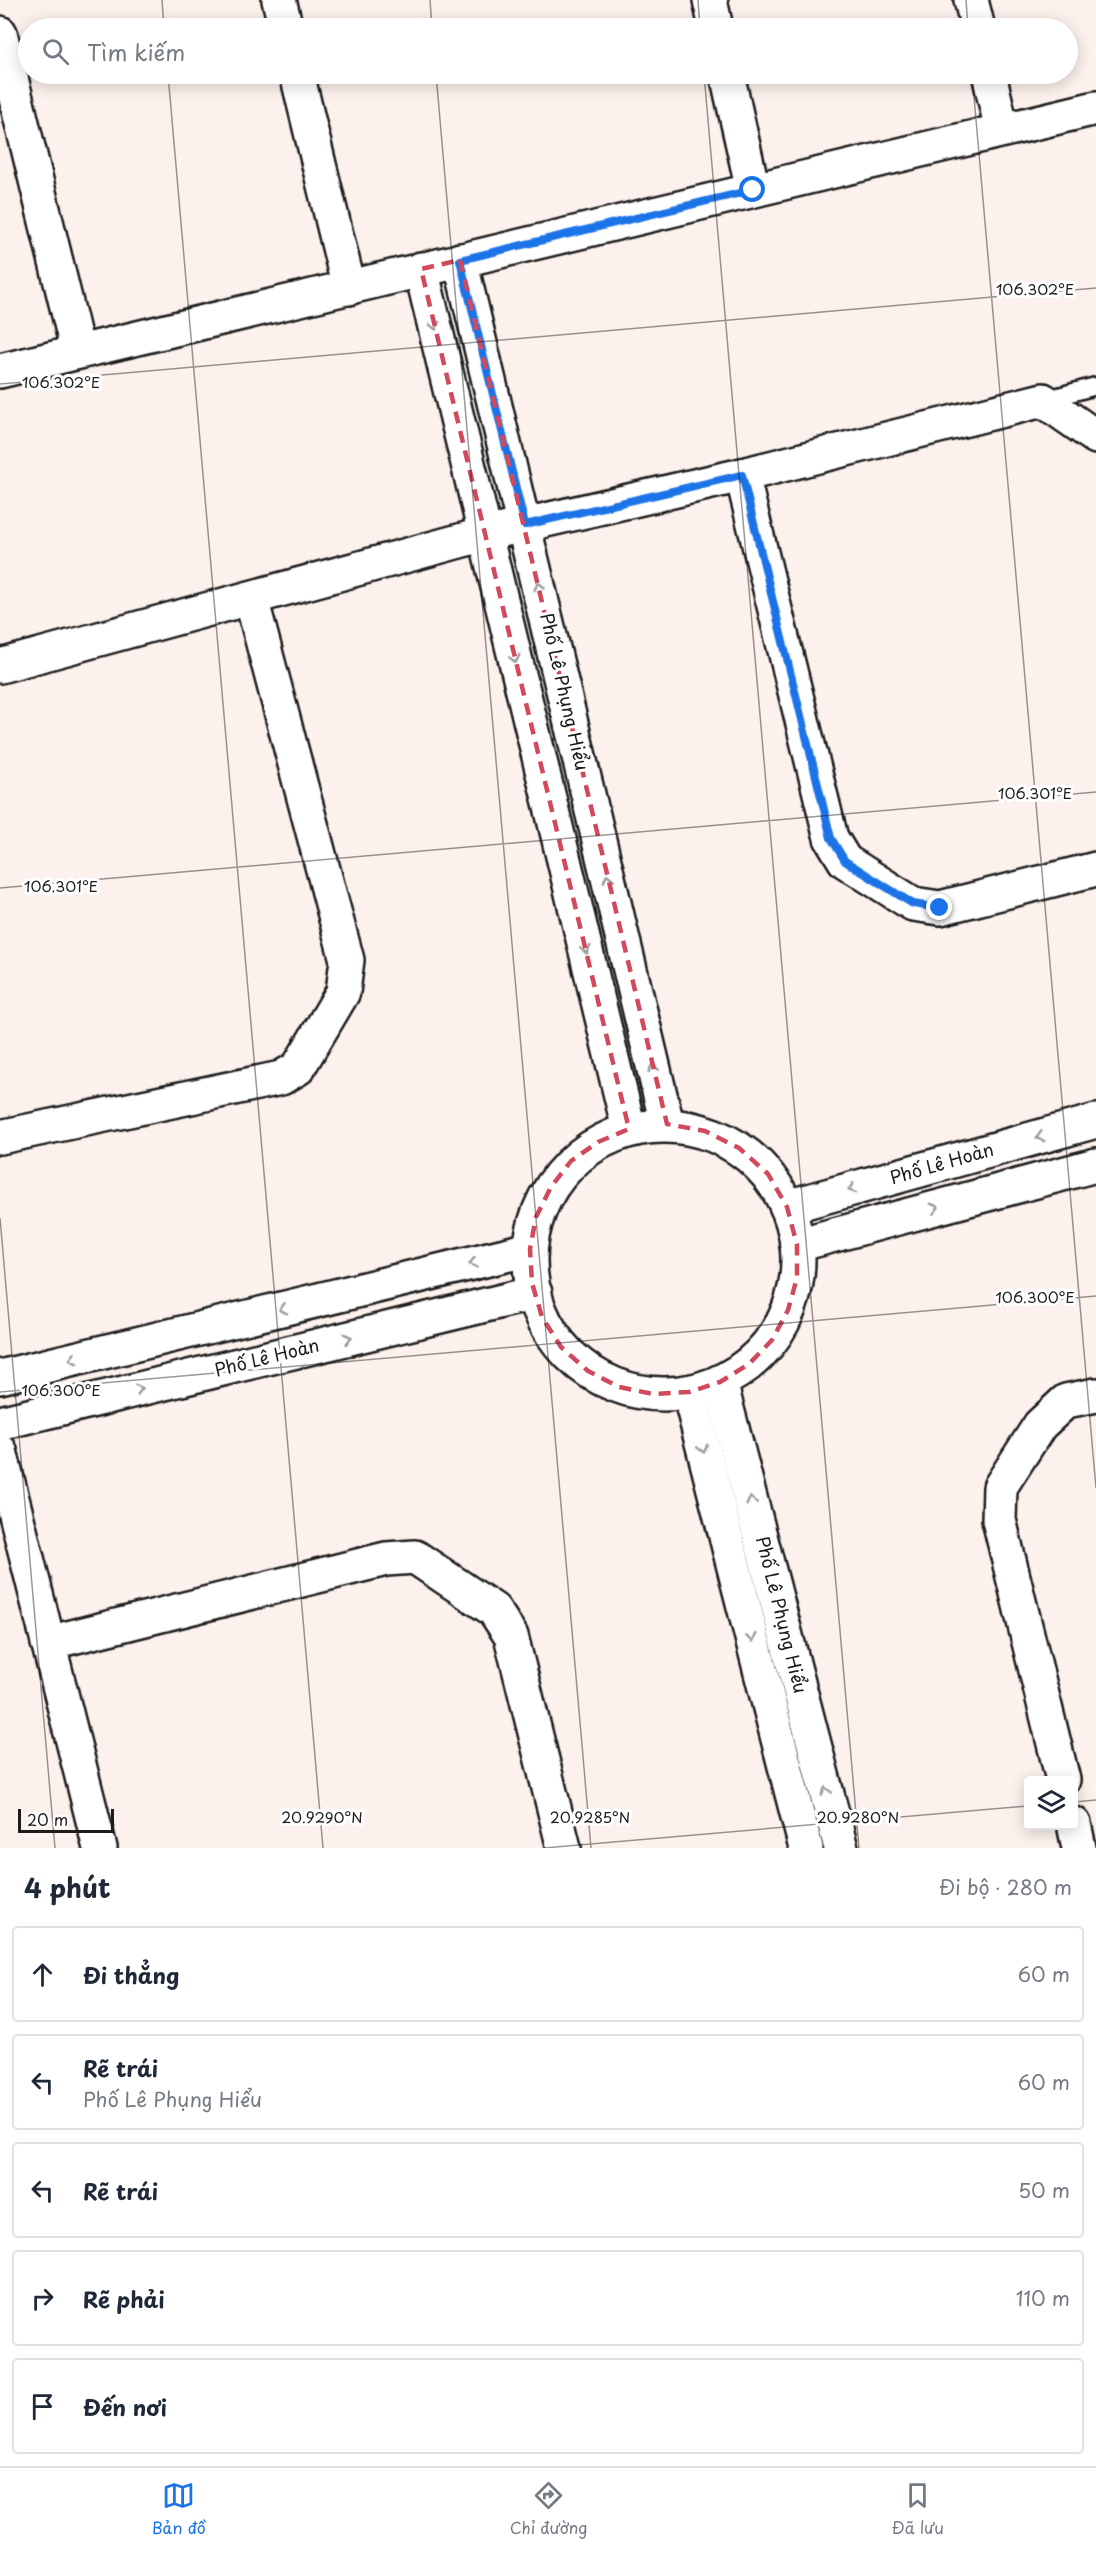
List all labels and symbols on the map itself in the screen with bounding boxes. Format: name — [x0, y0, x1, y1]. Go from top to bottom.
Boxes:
route start — [739, 176, 765, 202]
text: 106.302°E — [996, 277, 1074, 300]
one-way arrow — [427, 321, 440, 331]
text: 106.302°E — [22, 370, 100, 393]
one-way arrow — [534, 581, 547, 591]
street label: Phố Lê Phụng Hiểu — [534, 610, 597, 773]
one-way arrow — [508, 653, 521, 663]
text: 106.301°E — [998, 781, 1072, 804]
one-way arrow — [603, 873, 616, 883]
text: 106.301°E — [24, 874, 98, 897]
route end — [926, 894, 952, 920]
one-way arrow — [578, 945, 591, 955]
one-way arrow — [648, 1063, 661, 1073]
one-way arrow — [1035, 1130, 1046, 1142]
street label: Phố Lê Hoàn — [887, 1135, 997, 1190]
one-way arrow — [847, 1182, 858, 1194]
one-way arrow — [929, 1203, 940, 1215]
one-way arrow — [468, 1256, 478, 1269]
text: 106.300°E — [995, 1285, 1075, 1308]
one-way arrow — [279, 1301, 289, 1314]
street label: Phố Lê Hoàn — [212, 1331, 322, 1383]
one-way arrow — [343, 1333, 353, 1346]
one-way arrow — [69, 1352, 79, 1365]
text: 106.300°E — [21, 1378, 101, 1401]
one-way arrow — [133, 1384, 143, 1397]
one-way arrow — [696, 1444, 709, 1454]
one-way arrow — [746, 1496, 759, 1506]
street label: Phố Lê Phụng Hiểu — [750, 1533, 815, 1696]
one-way arrow — [744, 1632, 757, 1642]
one-way arrow — [821, 1787, 833, 1797]
text: 20.9290°N — [281, 1805, 363, 1828]
text: 20.9285°N — [550, 1805, 630, 1828]
text: 20.9280°N — [817, 1805, 899, 1828]
scale bar — [18, 1806, 114, 1834]

